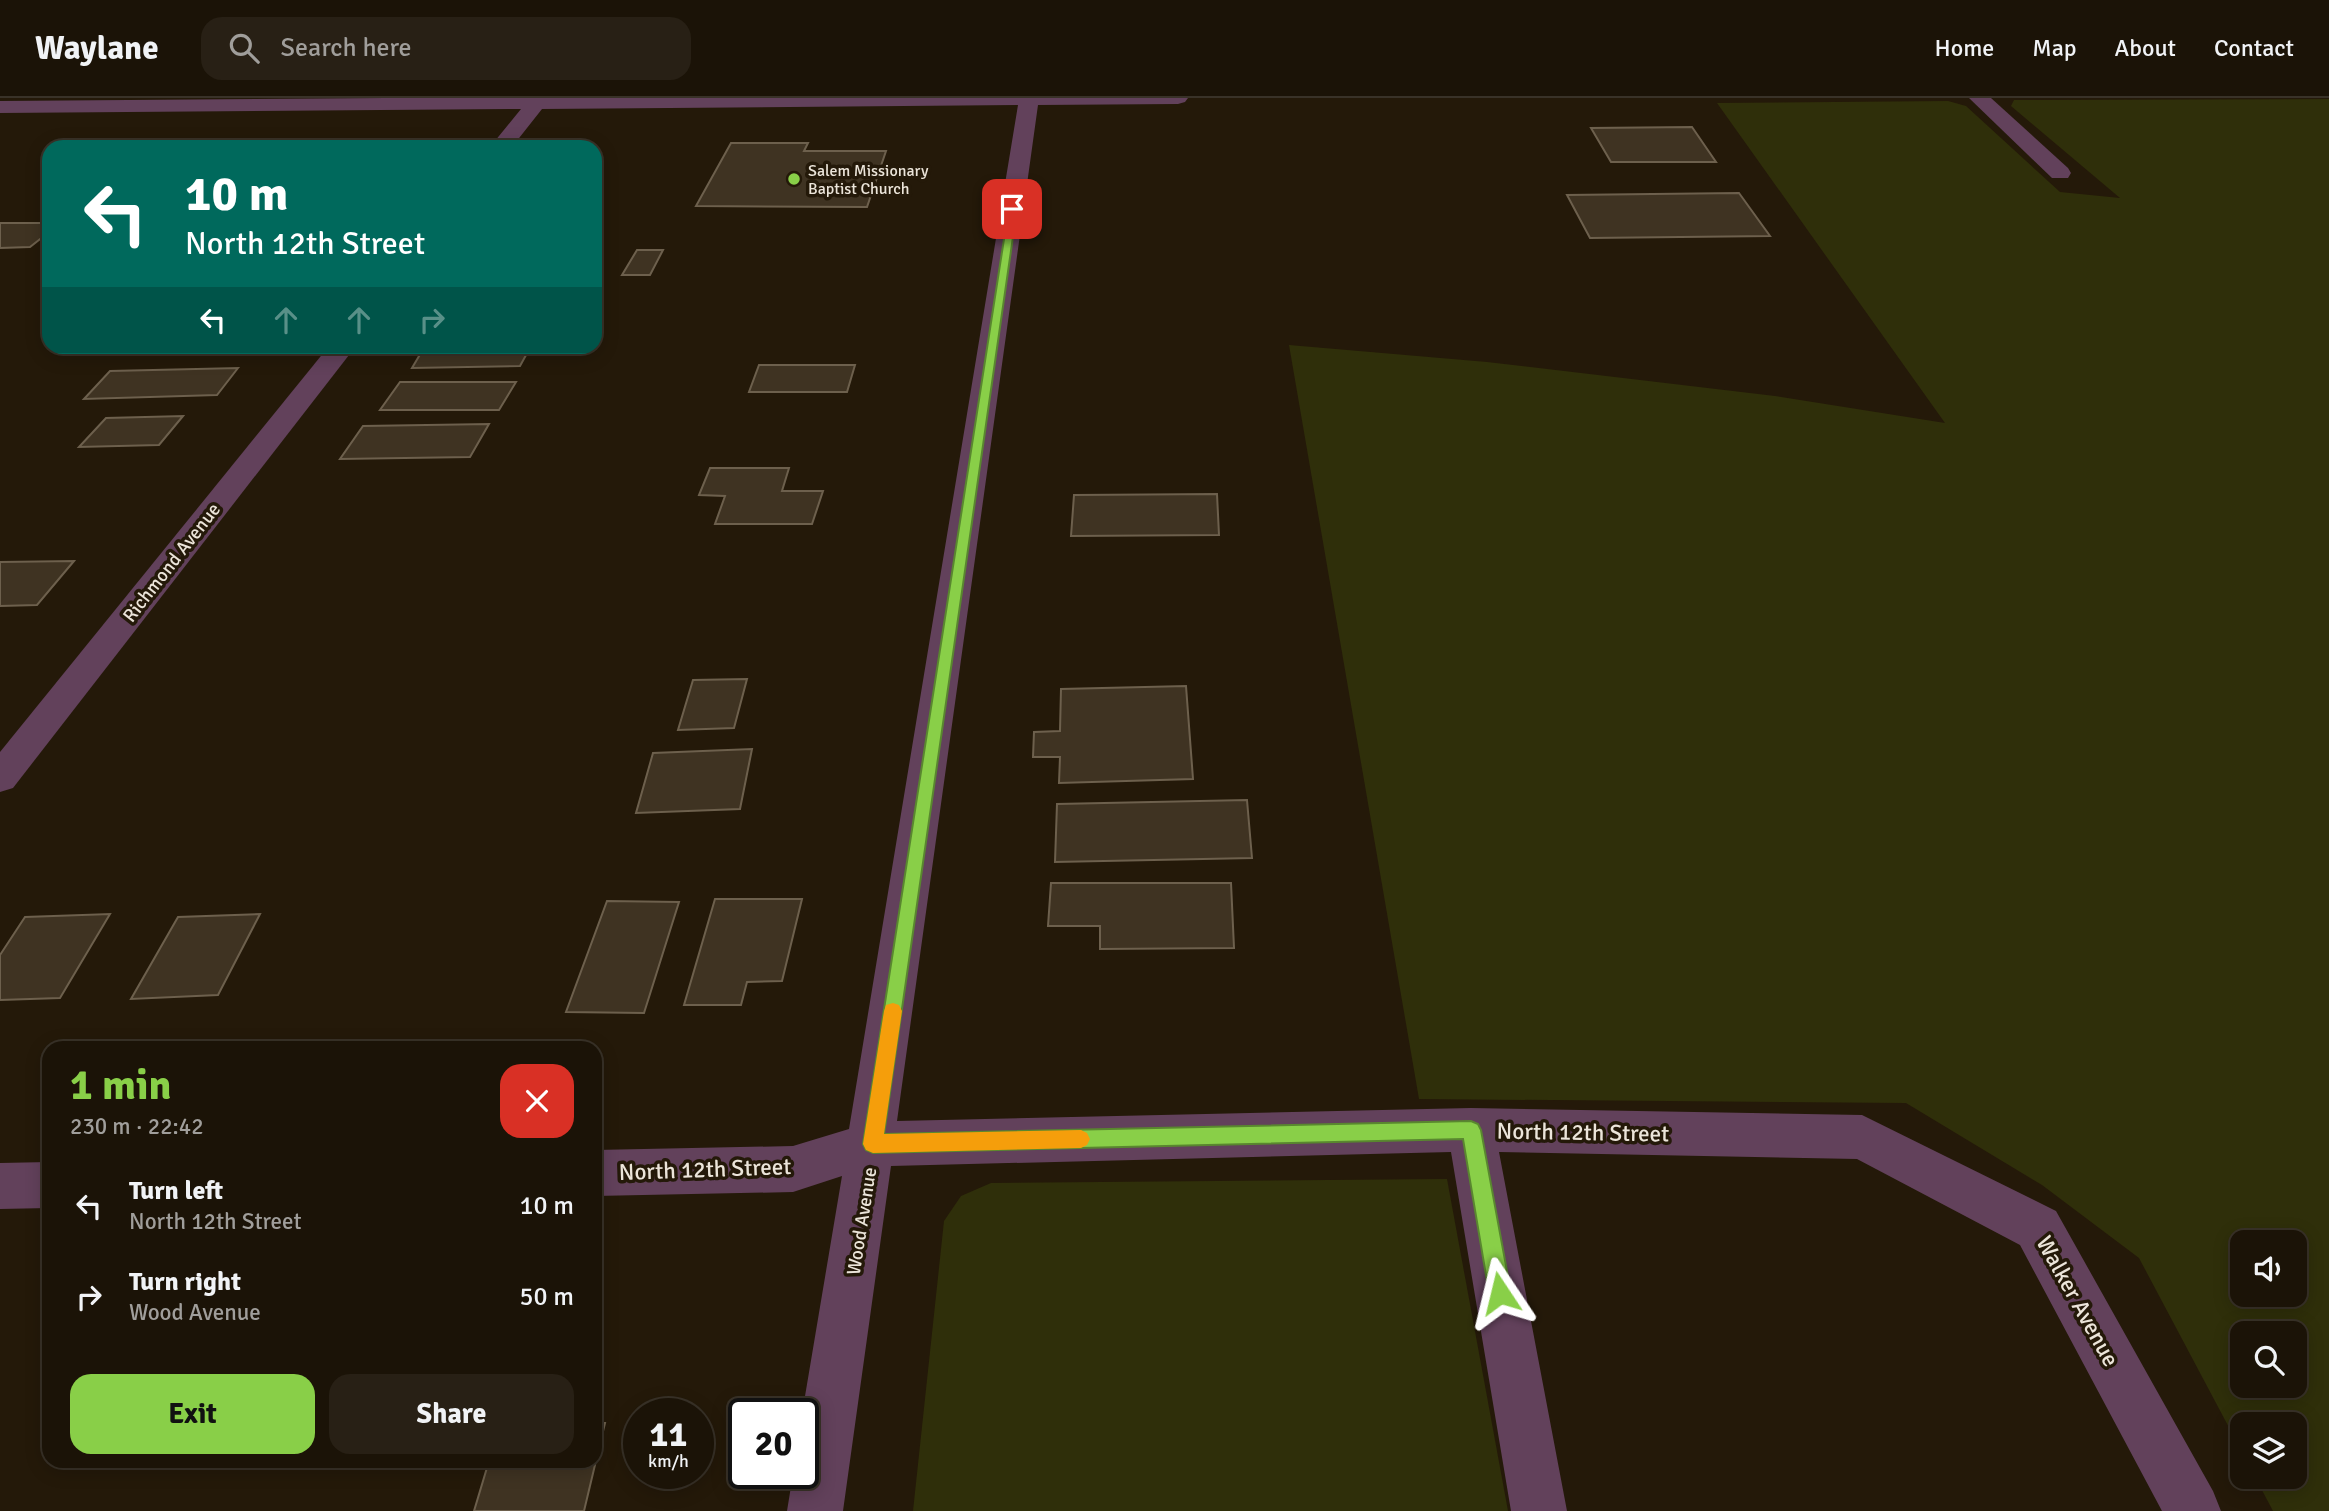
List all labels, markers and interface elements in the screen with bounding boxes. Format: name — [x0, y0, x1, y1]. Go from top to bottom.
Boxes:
search box — [201, 17, 691, 80]
text: Waylane — [35, 28, 159, 69]
icon: search — [225, 29, 263, 67]
text: Search here — [281, 32, 412, 64]
text: Home — [1934, 33, 1994, 63]
text: Map — [2032, 33, 2077, 63]
text: About — [2115, 33, 2176, 63]
text: Contact — [2214, 33, 2294, 63]
place label: Salem Missionary Baptist Church — [808, 161, 929, 199]
text: 10 m — [185, 164, 288, 224]
icon: left — [70, 168, 161, 259]
marker: Salem Missionary Baptist Church — [786, 171, 802, 187]
pin — [982, 179, 1042, 239]
icon: arrive — [993, 190, 1031, 228]
text: North 12th Street — [185, 224, 425, 263]
icon: left — [194, 301, 232, 339]
icon: ahead — [267, 301, 305, 339]
icon: ahead — [340, 301, 378, 339]
icon: right — [413, 301, 451, 339]
street label: Richmond Avenue — [118, 498, 226, 627]
text: 1 min — [70, 1060, 171, 1111]
button: close — [500, 1064, 574, 1138]
text: 230 m · 22:42 — [70, 1112, 204, 1141]
street label: North 12th Street — [1496, 1116, 1670, 1149]
street label: North 12th Street — [618, 1152, 792, 1187]
street label: Wood Avenue — [842, 1166, 882, 1277]
text: Turn left — [129, 1175, 223, 1207]
icon: left — [70, 1187, 108, 1225]
text: 10 m — [519, 1190, 574, 1222]
text: North 12th Street — [129, 1207, 302, 1236]
map controls — [2230, 1230, 2307, 1489]
button: sound — [2230, 1230, 2307, 1307]
street label: Walker Avenue — [2030, 1231, 2125, 1372]
position arrow — [1463, 1256, 1537, 1330]
text: Turn right — [129, 1266, 241, 1298]
icon: right — [70, 1278, 108, 1316]
text: 50 m — [519, 1281, 574, 1313]
text: Wood Avenue — [129, 1298, 261, 1327]
button: search — [2230, 1321, 2307, 1398]
button: Exit — [70, 1374, 315, 1454]
button: Share — [329, 1374, 574, 1454]
speed limit sign: 20 — [728, 1398, 819, 1489]
button: layers — [2230, 1412, 2307, 1489]
text: 11 — [650, 1413, 687, 1456]
text: km/h — [648, 1450, 689, 1472]

